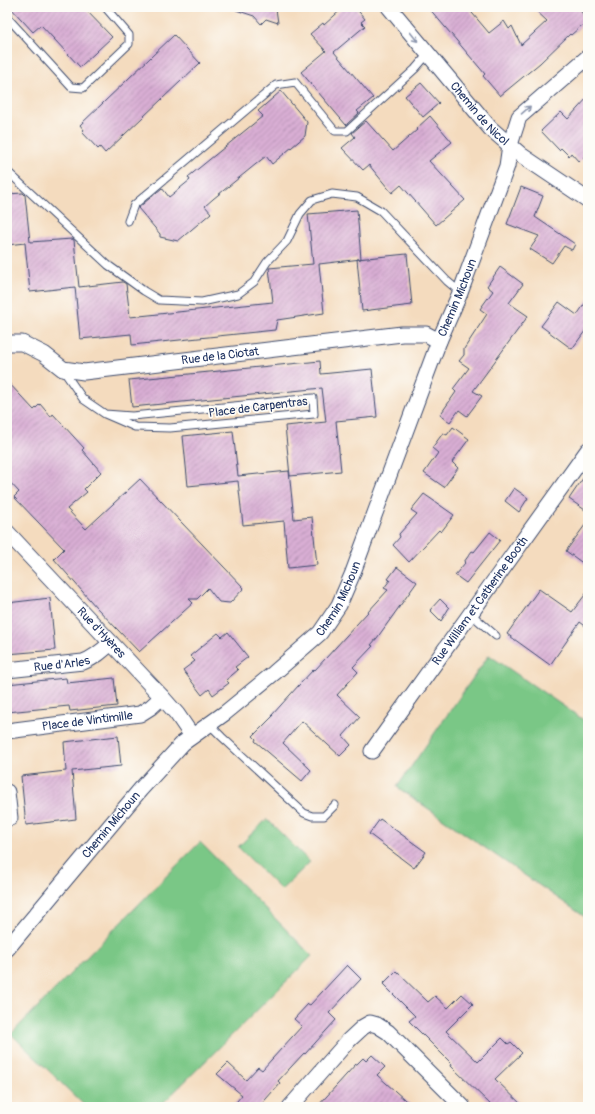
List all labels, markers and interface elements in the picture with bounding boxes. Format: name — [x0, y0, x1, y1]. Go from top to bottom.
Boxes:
one-way arrow — [410, 32, 419, 43]
street label: Chemin de Nicol — [447, 79, 512, 149]
one-way arrow — [521, 106, 532, 115]
street label: Chemin Michoun — [435, 257, 480, 339]
street label: Rue de la Ciotat — [180, 344, 260, 368]
street label: Place de Carpentras — [208, 394, 309, 421]
street label: Rue William et Catherine Booth — [429, 533, 532, 668]
street label: Chemin Michoun — [313, 559, 364, 639]
street label: Rue d'Hyères — [74, 604, 129, 662]
street label: Rue d'Arles — [33, 653, 93, 675]
street label: Place de Vintimille — [41, 708, 134, 734]
street label: Chemin Michoun — [79, 788, 144, 862]

